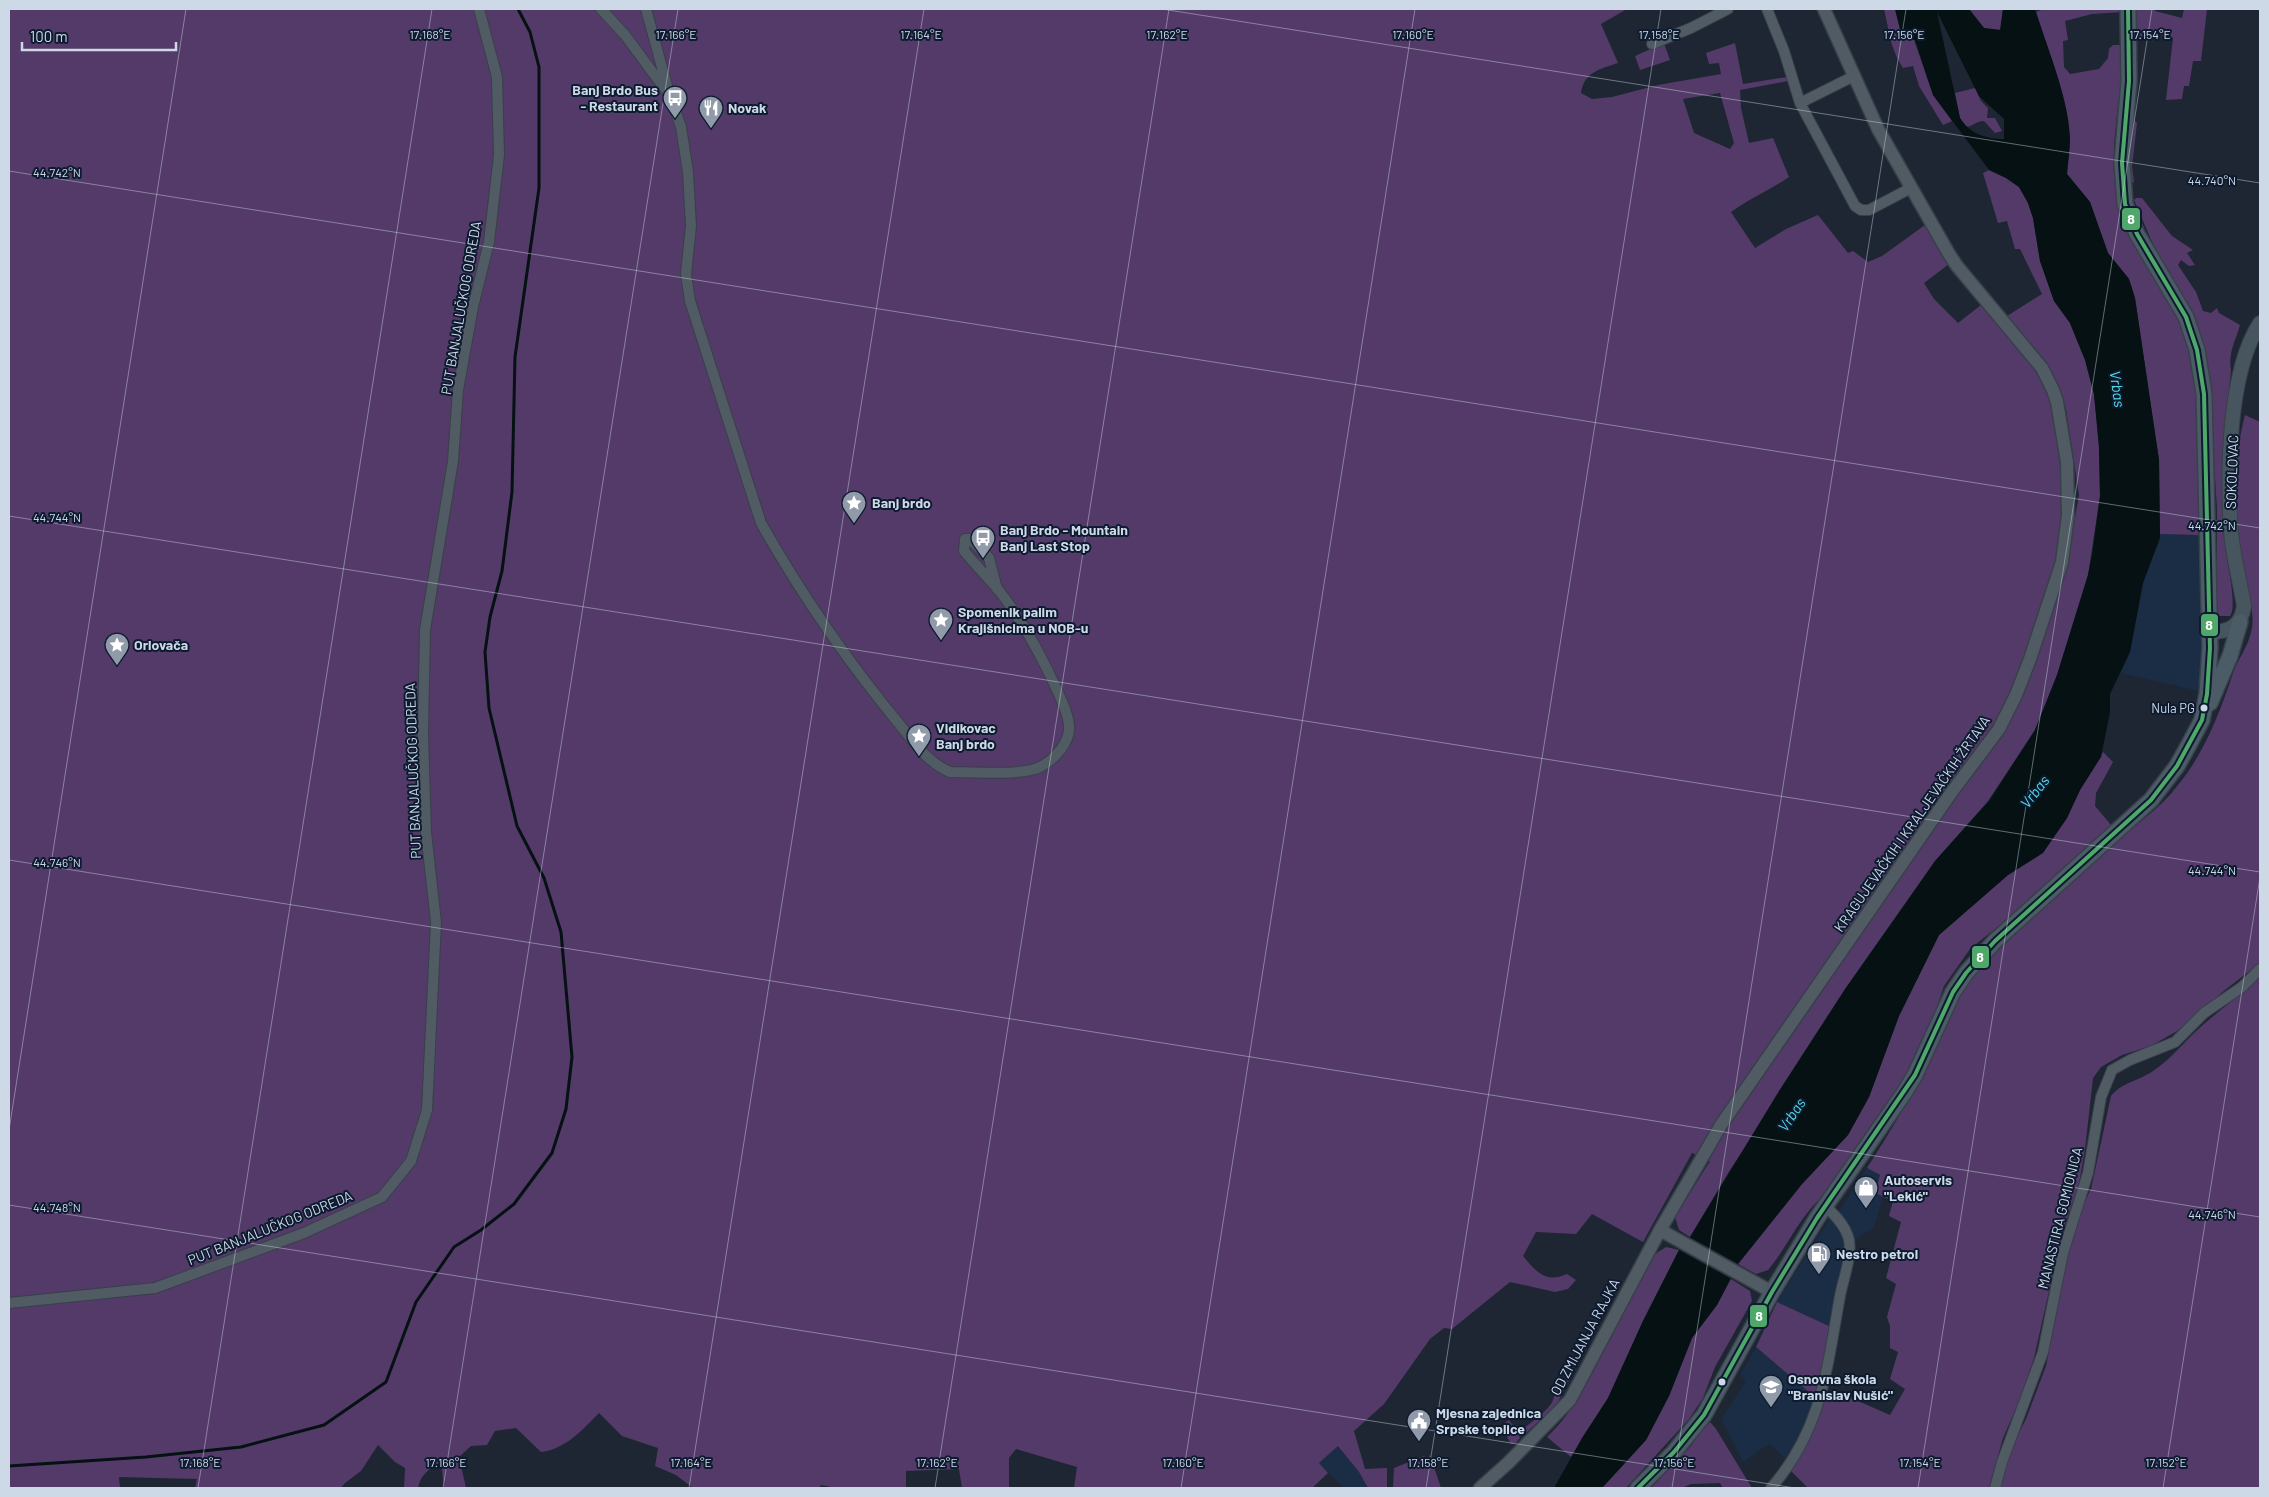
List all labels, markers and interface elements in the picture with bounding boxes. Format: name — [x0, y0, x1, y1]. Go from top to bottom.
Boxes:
scale bar — [22, 20, 176, 52]
text: 100 m — [30, 27, 68, 45]
text: 17.168°E — [409, 27, 451, 41]
text: 17.166°E — [655, 27, 697, 41]
text: 17.164°E — [900, 27, 942, 41]
text: 17.162°E — [1146, 27, 1188, 41]
text: 17.160°E — [1392, 27, 1434, 41]
text: 17.158°E — [1638, 27, 1680, 41]
text: 17.156°E — [1883, 27, 1925, 41]
text: 17.154°E — [2129, 27, 2171, 41]
place label: Banj Brdo Bus - Restaurant — [572, 81, 658, 114]
bus stop icon: Banj Brdo Bus - Restaurant — [662, 85, 688, 119]
restaurant icon: Novak — [698, 95, 724, 129]
place label: Novak — [728, 99, 767, 116]
text: 44.742°N — [33, 165, 81, 179]
text: 44.740°N — [2188, 173, 2236, 187]
line badge: 8 — [2121, 207, 2141, 231]
text: 8 — [2127, 210, 2135, 227]
street label: PUT BANJALUČKOG ODREDA — [437, 219, 484, 396]
water label: Vrbas — [2107, 369, 2129, 408]
street label: SOKOLOVAC — [2222, 435, 2241, 509]
place icon: Banj brdo — [841, 490, 867, 524]
place label: Banj brdo — [872, 494, 931, 511]
text: 44.744°N — [33, 510, 81, 524]
text: 44.742°N — [2188, 518, 2236, 532]
place label: Banj Brdo - Mountain Banj Last Stop — [1000, 521, 1128, 554]
bus stop icon: Banj Brdo - Mountain Banj Last Stop — [970, 525, 996, 559]
place label: Spomenik palim Krajišnicima u NOB-u — [958, 603, 1088, 636]
place icon: Spomenik palim Krajišnicima u NOB-u — [928, 607, 954, 641]
line badge: 8 — [2200, 613, 2219, 637]
text: 8 — [2205, 616, 2213, 633]
place icon: Orlovača — [104, 632, 130, 666]
place label: Orlovača — [134, 636, 188, 653]
street label: PUT BANJALUČKOG ODREDA — [401, 682, 424, 859]
place label: Nula PG — [2151, 700, 2195, 716]
marker: Nula PG — [2199, 703, 2209, 713]
street label: KRAGUJEVAČKIH I KRALJEVAČKIH ŽRTAVA — [1830, 712, 1993, 935]
place label: Vidikovac Banj brdo — [936, 719, 996, 752]
place icon: Vidikovac Banj brdo — [906, 723, 932, 757]
water label: Vrbas — [2016, 771, 2053, 811]
text: 44.746°N — [33, 855, 81, 869]
text: 44.744°N — [2188, 863, 2236, 877]
line badge: 8 — [1971, 945, 1990, 969]
text: 8 — [1976, 948, 1984, 965]
water label: Vrbas — [1773, 1094, 1809, 1135]
street label: MANASTIRA GOMIONICA — [2034, 1145, 2085, 1291]
place label: Autoservis "Lekić" — [1884, 1171, 1952, 1204]
shop icon: Autoservis "Lekić" — [1853, 1175, 1879, 1209]
street label: PUT BANJALUČKOG ODREDA — [185, 1186, 355, 1268]
text: 44.748°N — [33, 1200, 81, 1214]
text: 44.746°N — [2188, 1207, 2236, 1221]
fuel station icon: Nestro petrol — [1806, 1241, 1832, 1275]
place label: Nestro petrol — [1836, 1245, 1918, 1262]
street label: OD ZMIJANJA RAJKA — [1547, 1275, 1623, 1398]
line badge: 8 — [1749, 1304, 1768, 1328]
text: 8 — [1755, 1307, 1763, 1324]
place label: Osnovna škola "Branislav Nušić" — [1788, 1370, 1893, 1403]
school or university icon: Osnovna škola "Branislav Nušić" — [1758, 1374, 1784, 1408]
unlabelled marker — [1717, 1377, 1727, 1387]
place label: Mjesna zajednica Srpske toplice — [1436, 1404, 1541, 1437]
public building icon: Mjesna zajednica Srpske toplice — [1406, 1408, 1432, 1442]
text: 17.168°E — [179, 1455, 221, 1469]
text: 17.166°E — [425, 1455, 467, 1469]
text: 17.164°E — [670, 1455, 712, 1469]
text: 17.162°E — [916, 1455, 958, 1469]
text: 17.160°E — [1162, 1455, 1204, 1469]
text: 17.158°E — [1407, 1455, 1449, 1469]
text: 17.156°E — [1653, 1455, 1695, 1469]
text: 17.154°E — [1899, 1455, 1941, 1469]
text: 17.152°E — [2145, 1455, 2187, 1469]

